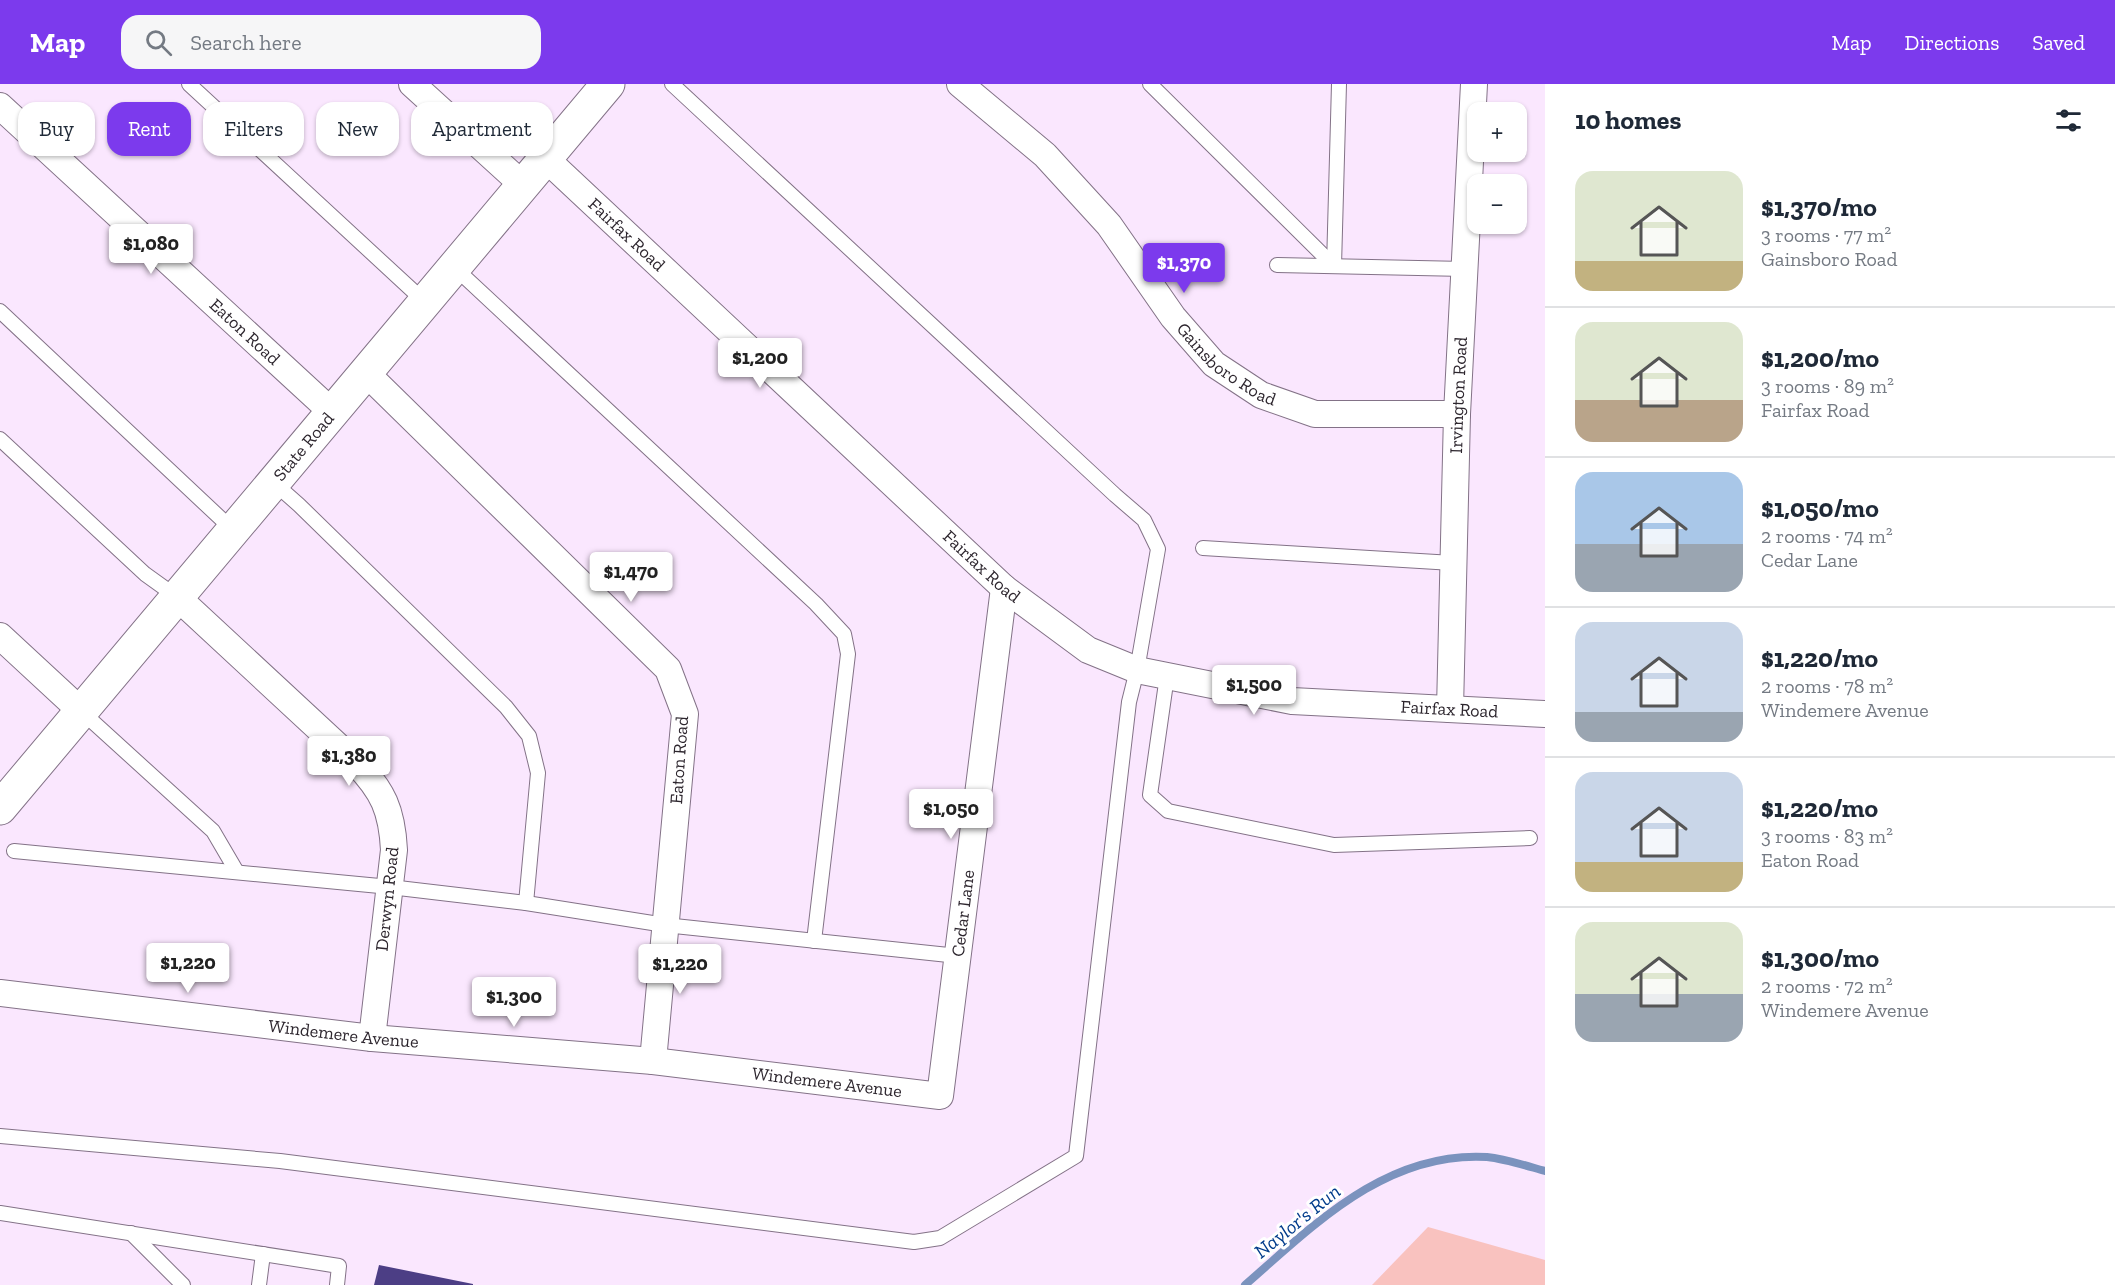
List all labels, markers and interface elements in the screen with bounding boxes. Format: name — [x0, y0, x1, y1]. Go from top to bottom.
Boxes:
search box — [121, 15, 541, 69]
text: Map — [30, 26, 85, 59]
icon: search — [142, 26, 175, 59]
text: Search here — [190, 29, 302, 56]
text: Map — [1832, 30, 1872, 55]
text: Directions — [1905, 30, 1999, 55]
text: Saved — [2032, 30, 2085, 55]
chip: Buy — [18, 102, 95, 156]
chip: Rent — [107, 102, 191, 156]
chip: Filters — [203, 102, 304, 156]
chip: New — [316, 102, 399, 156]
chip: Apartment — [411, 102, 553, 156]
map controls — [1467, 102, 1527, 234]
button: + — [1467, 102, 1527, 162]
text: 10 homes — [1575, 104, 1681, 136]
icon: filters — [2052, 104, 2085, 137]
button: − — [1467, 174, 1527, 234]
text: $1,370/mo — [1761, 191, 1877, 223]
street label: Fairfax Road — [584, 193, 670, 276]
icon: home — [1623, 195, 1695, 267]
text: 3 rooms · 77 m² — [1761, 223, 1891, 247]
pin: $1,080 — [102, 224, 200, 275]
text: $1,080 — [123, 231, 179, 255]
pin: $1,370 — [1135, 243, 1233, 294]
text: Gainsboro Road — [1761, 247, 1897, 271]
text: $1,370 — [1157, 250, 1211, 274]
street label: Eaton Road — [205, 294, 285, 370]
street label: Gainsboro Road — [1172, 318, 1279, 410]
street label: Irvington Road — [1445, 336, 1472, 454]
pin: $1,200 — [711, 338, 809, 389]
text: $1,200/mo — [1761, 342, 1879, 374]
text: $1,200 — [732, 345, 788, 369]
icon: home — [1623, 346, 1695, 418]
text: 3 rooms · 89 m² — [1761, 374, 1894, 398]
text: Fairfax Road — [1761, 398, 1869, 422]
street label: State Road — [268, 408, 339, 485]
text: $1,050/mo — [1761, 492, 1879, 524]
icon: home — [1623, 496, 1695, 568]
text: 2 rooms · 74 m² — [1761, 524, 1893, 548]
street label: Fairfax Road — [938, 525, 1025, 608]
text: Cedar Lane — [1761, 548, 1858, 572]
pin: $1,470 — [582, 552, 680, 603]
text: $1,470 — [604, 559, 658, 583]
text: $1,220/mo — [1761, 642, 1878, 674]
icon: home — [1623, 646, 1695, 718]
pin: $1,500 — [1205, 665, 1303, 716]
text: $1,500 — [1226, 672, 1282, 696]
text: 2 rooms · 78 m² — [1761, 674, 1893, 698]
street label: Fairfax Road — [1400, 696, 1499, 723]
text: Windemere Avenue — [1761, 698, 1929, 722]
street label: Eaton Road — [665, 715, 693, 805]
pin: $1,380 — [300, 736, 398, 787]
text: $1,380 — [321, 743, 377, 767]
pin: $1,050 — [902, 789, 1000, 840]
text: $1,220/mo — [1761, 792, 1878, 824]
text: $1,050 — [923, 796, 979, 820]
icon: home — [1623, 796, 1695, 868]
text: 3 rooms · 83 m² — [1761, 824, 1893, 848]
street label: Derwyn Road — [371, 846, 403, 952]
text: Eaton Road — [1761, 848, 1859, 872]
street label: Cedar Lane — [947, 868, 979, 958]
text: $1,300/mo — [1761, 942, 1879, 974]
pin: $1,220 — [139, 943, 237, 994]
pin: $1,220 — [631, 944, 729, 995]
icon: home — [1623, 946, 1695, 1018]
text: $1,220 — [160, 950, 216, 974]
text: $1,220 — [652, 951, 708, 975]
text: 2 rooms · 72 m² — [1761, 974, 1893, 998]
pin: $1,300 — [465, 977, 563, 1028]
text: $1,300 — [486, 984, 542, 1008]
text: Windemere Avenue — [1761, 998, 1929, 1022]
street label: Windemere Avenue — [267, 1015, 419, 1053]
street label: Windemere Avenue — [751, 1062, 903, 1102]
water label: Naylor's Run — [1249, 1179, 1345, 1263]

